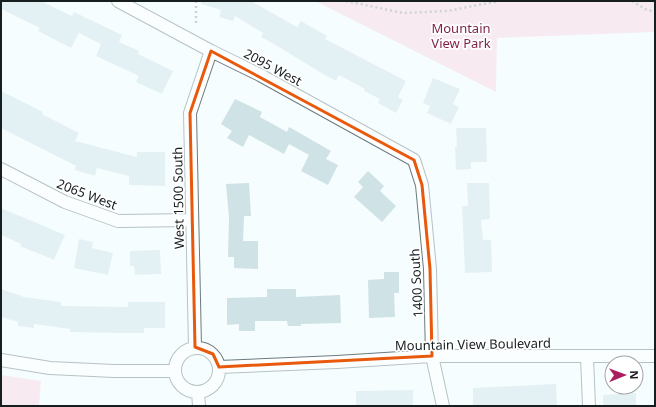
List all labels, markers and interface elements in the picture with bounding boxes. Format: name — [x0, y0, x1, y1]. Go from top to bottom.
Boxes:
park label: Mountain View Park — [431, 19, 491, 52]
street label: 2095 West — [241, 44, 305, 90]
street label: West 1500 South — [168, 147, 188, 249]
street label: 2065 West — [54, 174, 120, 214]
street label: 1400 South — [405, 248, 427, 318]
street label: Mountain View Boulevard — [395, 334, 551, 354]
north arrow — [604, 355, 644, 395]
text: N — [627, 370, 642, 379]

